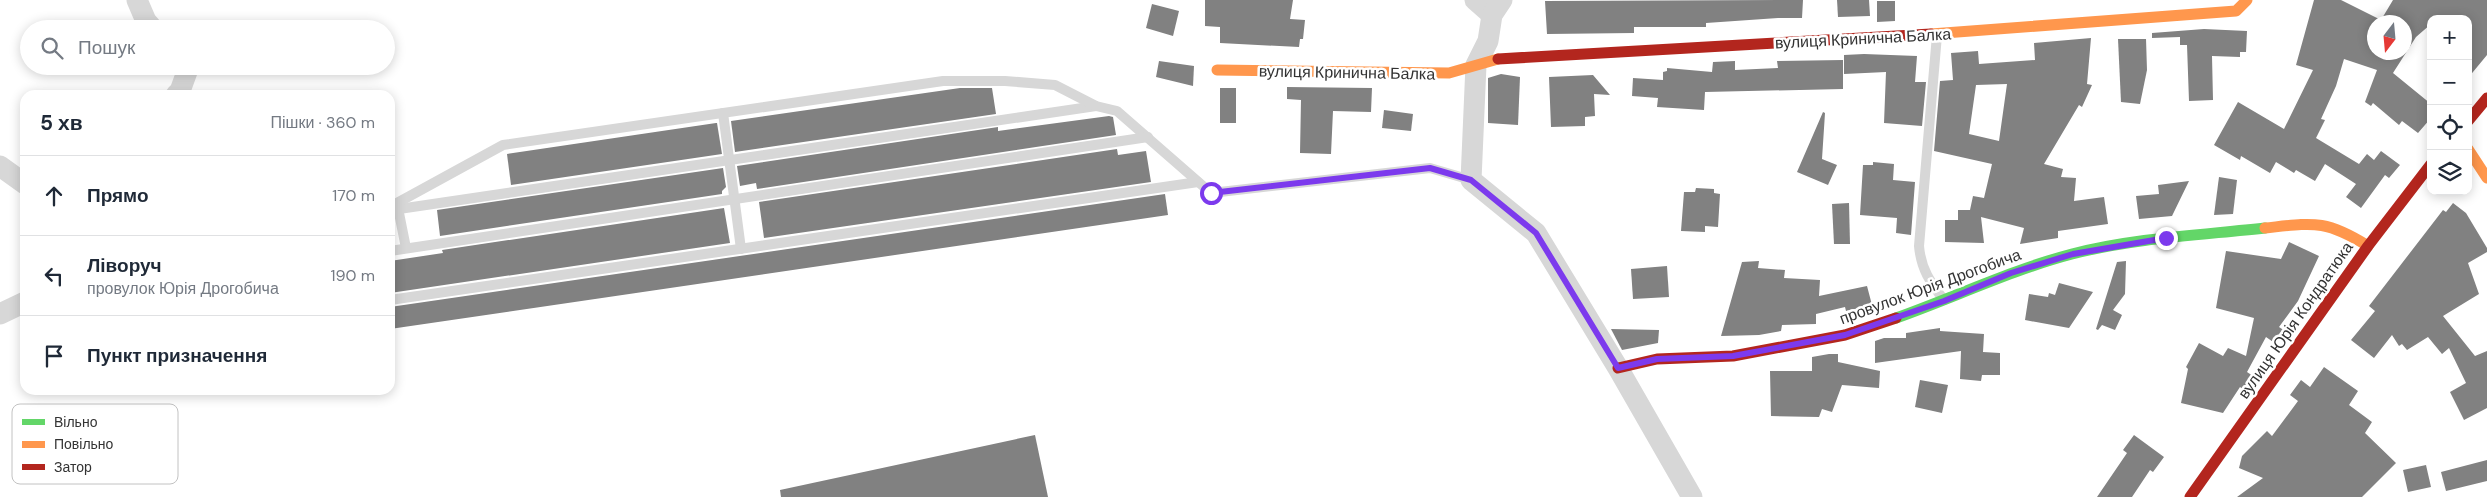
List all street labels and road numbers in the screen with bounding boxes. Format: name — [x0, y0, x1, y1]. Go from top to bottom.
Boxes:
street label: вулиця Кринична Балка — [1774, 23, 1952, 54]
street label: вулиця Кринична Балка — [1259, 60, 1435, 85]
street label: вулиця Юрія Кондратюка — [2233, 238, 2358, 403]
street label: провулок Юрія Дрогобича — [1836, 244, 2024, 329]

